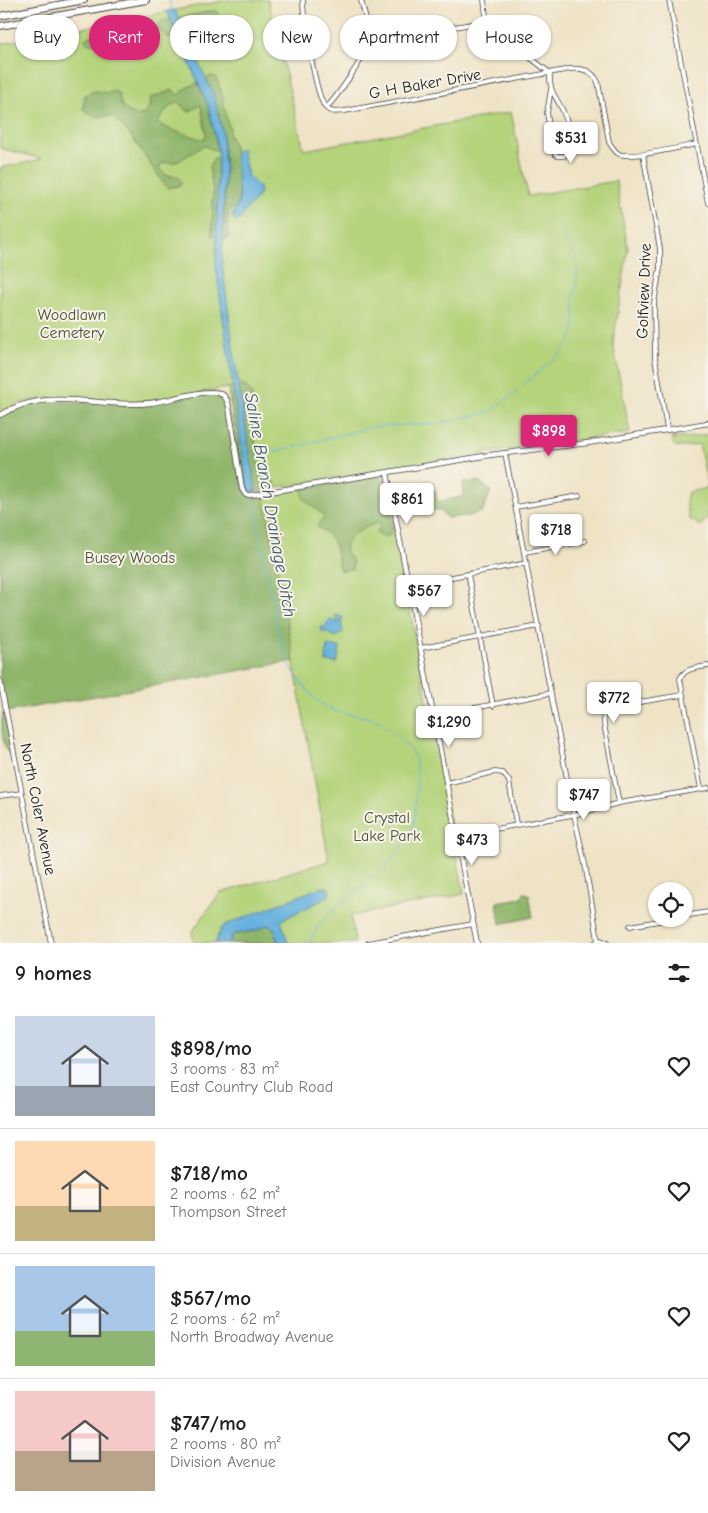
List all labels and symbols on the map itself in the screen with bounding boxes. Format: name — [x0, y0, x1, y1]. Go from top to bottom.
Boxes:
street label: G H Baker Drive — [368, 65, 482, 103]
pin: $531 — [541, 121, 601, 164]
street label: Golfview Drive — [633, 243, 655, 339]
park label: Woodlawn Cemetery — [38, 306, 106, 342]
water label: Saline Branch Drainage Ditch — [240, 391, 300, 619]
pin: $898 — [519, 414, 579, 457]
pin: $861 — [377, 482, 437, 525]
pin: $718 — [526, 514, 586, 556]
park label: Busey Woods — [85, 549, 176, 567]
pin: $567 — [394, 574, 454, 617]
pin: $772 — [584, 682, 644, 724]
pin: $1,290 — [408, 706, 490, 748]
street label: North Coler Avenue — [16, 741, 60, 877]
pin: $747 — [554, 778, 614, 821]
park label: Crystal Lake Park — [353, 809, 421, 845]
pin: $473 — [442, 824, 502, 866]

